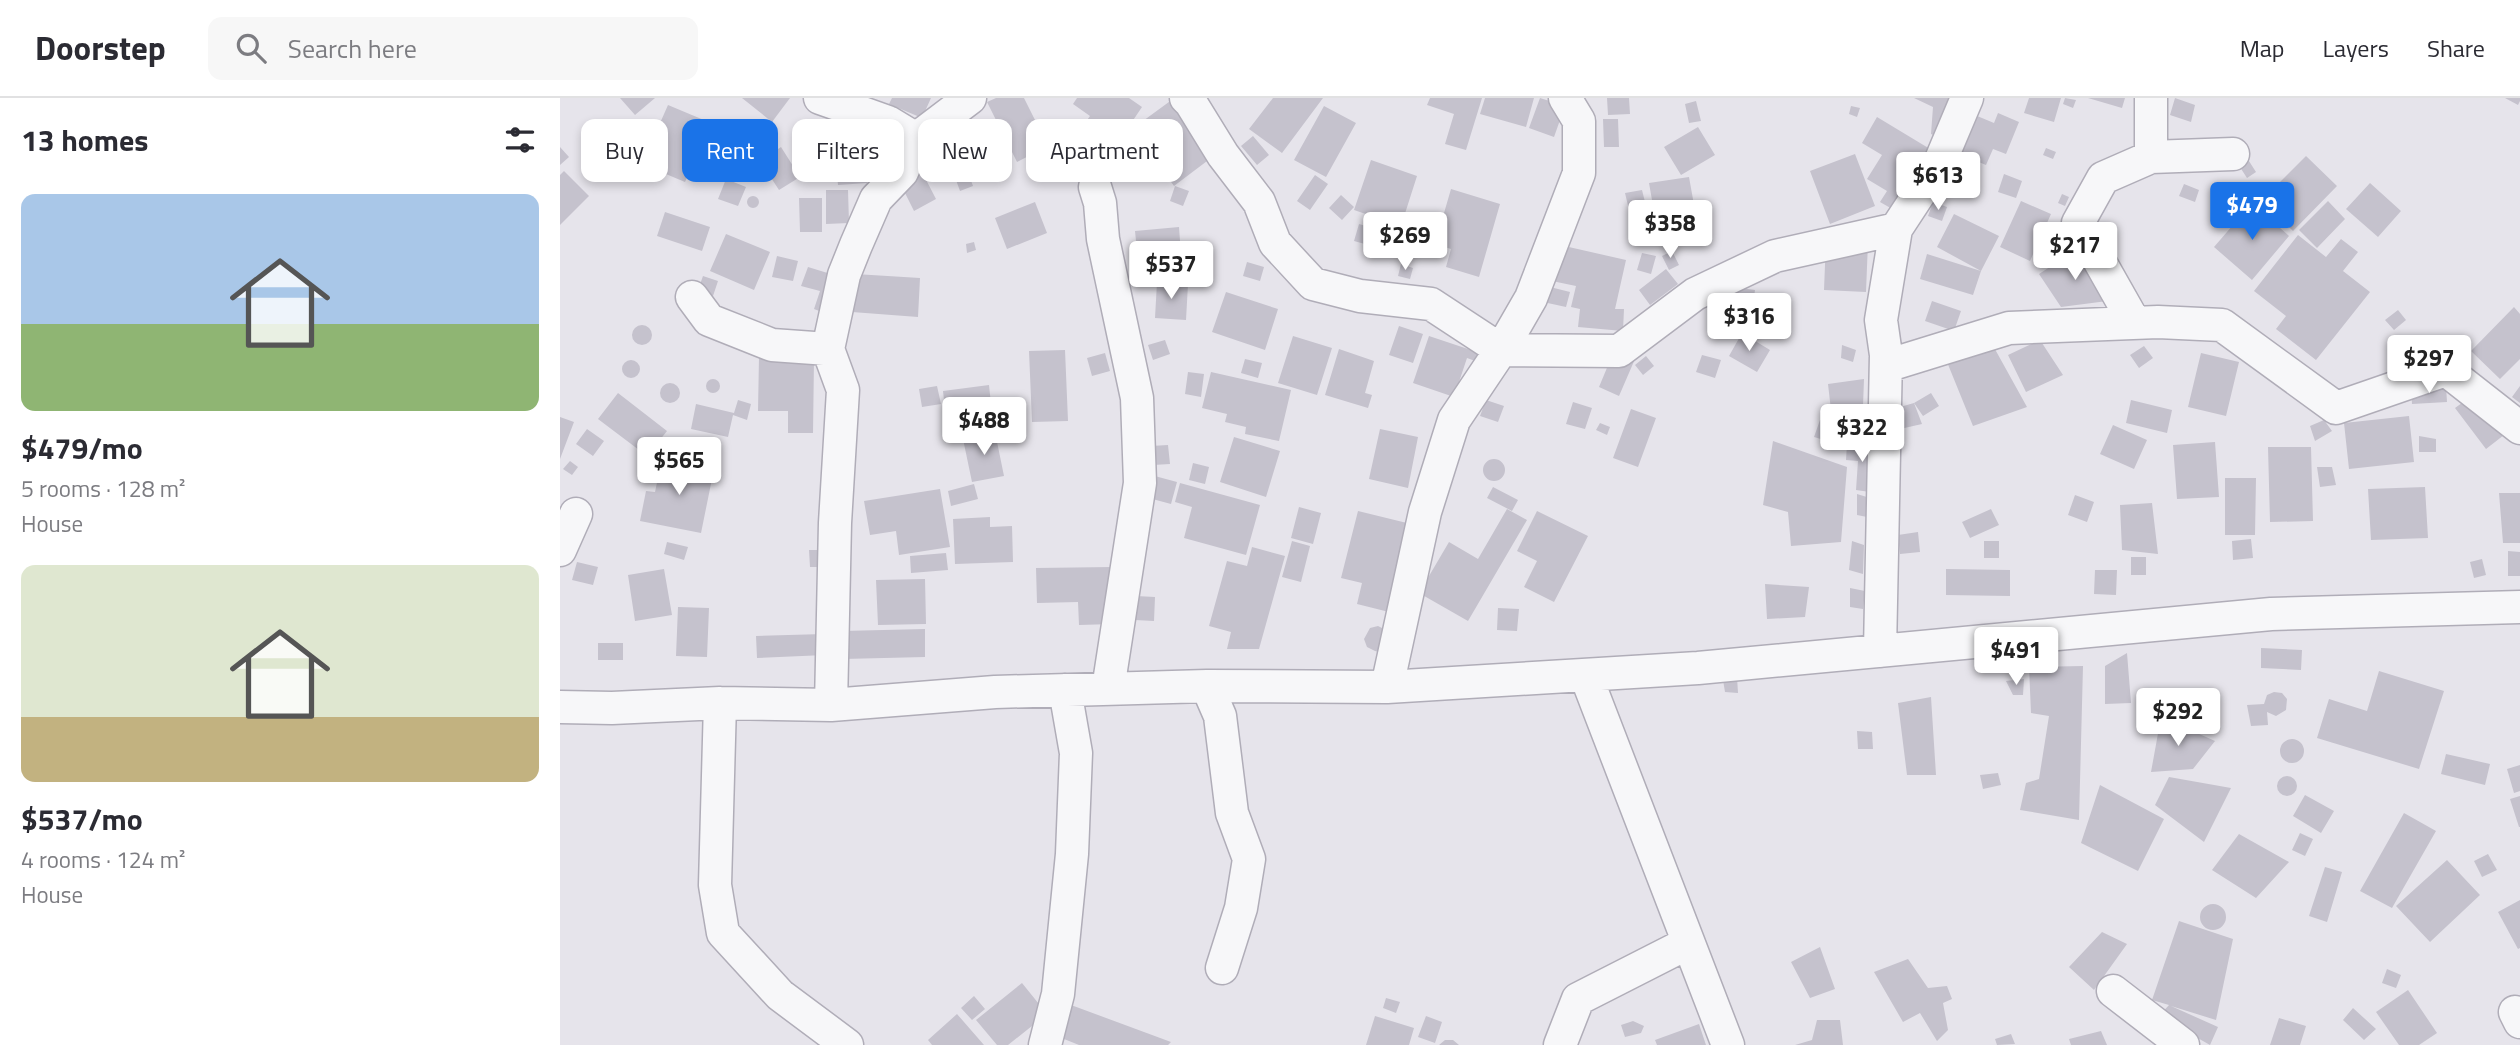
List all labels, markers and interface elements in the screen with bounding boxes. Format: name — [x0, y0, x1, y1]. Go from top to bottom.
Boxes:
search box — [208, 17, 698, 80]
text: Doorstep — [35, 23, 166, 73]
icon: search — [232, 29, 270, 67]
text: Search here — [288, 29, 417, 68]
text: Map — [2240, 30, 2285, 66]
text: Layers — [2323, 30, 2389, 66]
text: Share — [2427, 30, 2485, 66]
text: 13 homes — [21, 117, 148, 163]
chip: Buy — [581, 119, 668, 182]
chip: Rent — [682, 119, 778, 182]
chip: Filters — [792, 119, 904, 182]
chip: New — [918, 119, 1012, 182]
chip: Apartment — [1026, 119, 1183, 182]
icon: filters — [501, 121, 539, 159]
pin: $613 — [1897, 152, 1979, 212]
text: $613 — [1912, 157, 1964, 192]
pin: $479 — [2211, 183, 2293, 242]
text: $479 — [2226, 187, 2278, 222]
pin: $358 — [1629, 200, 1711, 260]
text: $358 — [1644, 205, 1696, 240]
pin: $269 — [1364, 212, 1446, 272]
text: $269 — [1379, 217, 1431, 252]
pin: $217 — [2034, 222, 2116, 282]
text: $217 — [2049, 227, 2101, 262]
icon: home — [217, 240, 343, 366]
pin: $537 — [1130, 242, 1212, 301]
text: $537 — [1145, 246, 1197, 281]
pin: $316 — [1708, 294, 1790, 353]
text: $316 — [1723, 298, 1775, 333]
pin: $297 — [2388, 336, 2470, 395]
text: $297 — [2403, 340, 2455, 375]
pin: $488 — [943, 398, 1025, 457]
text: $488 — [958, 402, 1010, 437]
pin: $322 — [1821, 404, 1903, 464]
text: $322 — [1836, 409, 1888, 444]
text: $479/mo — [21, 425, 143, 471]
pin: $565 — [638, 438, 720, 497]
text: $565 — [653, 442, 705, 477]
text: 5 rooms · 128 m² — [21, 471, 185, 506]
text: House — [21, 506, 83, 541]
icon: home — [217, 611, 343, 737]
pin: $491 — [1975, 628, 2057, 687]
text: $491 — [1990, 632, 2042, 667]
pin: $292 — [2137, 688, 2219, 748]
text: $292 — [2152, 693, 2204, 728]
text: $537/mo — [21, 796, 143, 842]
text: 4 rooms · 124 m² — [21, 842, 185, 877]
text: House — [21, 877, 83, 912]

